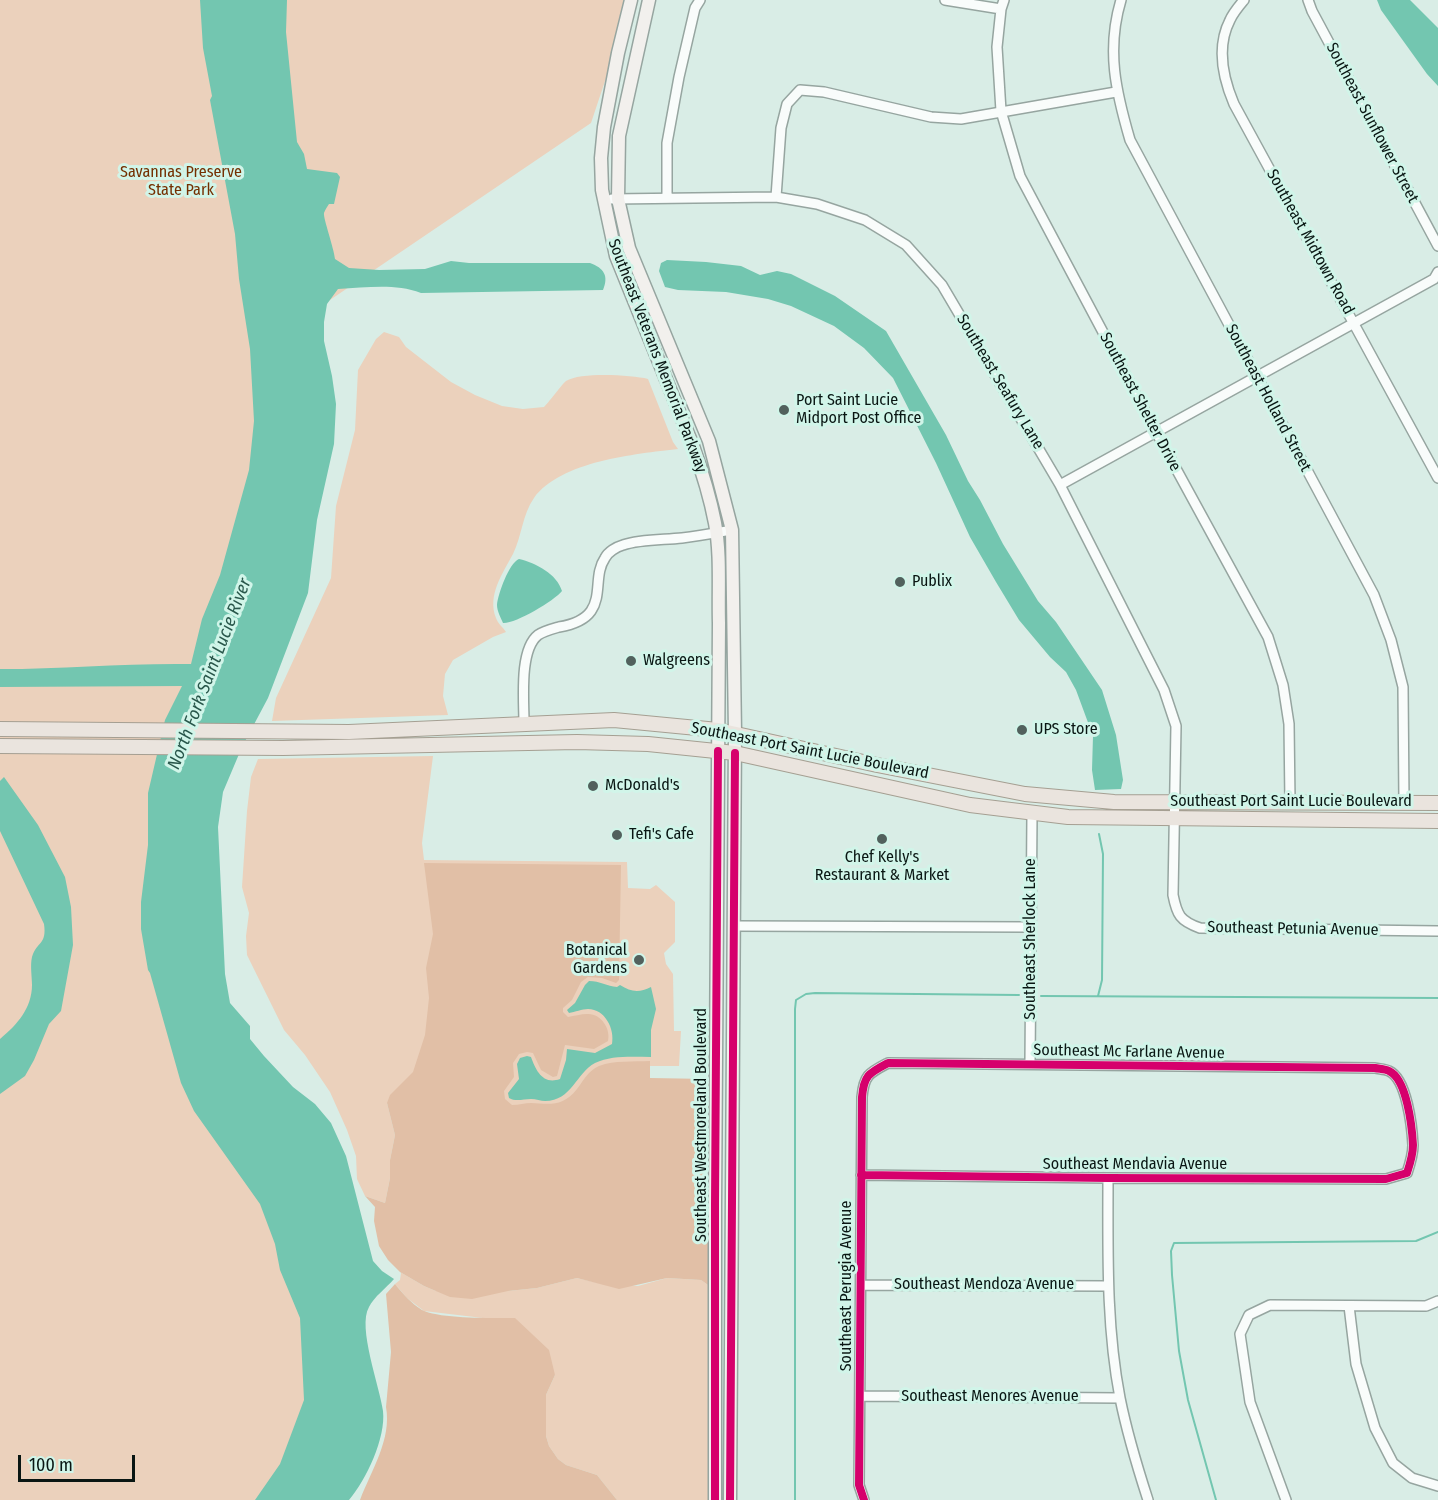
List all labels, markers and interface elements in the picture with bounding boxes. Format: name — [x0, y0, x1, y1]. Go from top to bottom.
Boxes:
street label: Southeast Sunflower Street — [1322, 40, 1422, 206]
park label: Savannas Preserve State Park — [120, 163, 242, 201]
street label: Southeast Midtown Road — [1262, 166, 1358, 318]
street label: Southeast Veterans Memorial Parkway — [603, 236, 711, 476]
street label: Southeast Seafury Lane — [952, 311, 1048, 453]
street label: Southeast Holland Street — [1221, 321, 1315, 475]
street label: Southeast Shelter Drive — [1095, 329, 1185, 475]
place label: Port Saint Lucie Midport Post Office — [796, 391, 921, 429]
marker: Port Saint Lucie Midport Post Office — [777, 403, 791, 417]
place label: Publix — [912, 572, 952, 592]
water label: North Fork Saint Lucie River — [164, 575, 256, 773]
marker: Publix — [893, 575, 907, 589]
place label: Walgreens — [643, 651, 710, 671]
marker: Walgreens — [624, 654, 638, 668]
street label: Southeast Port Saint Lucie Boulevard — [690, 719, 930, 783]
place label: UPS Store — [1034, 720, 1098, 740]
marker: UPS Store — [1015, 723, 1029, 737]
place label: McDonald's — [605, 776, 680, 796]
marker: McDonald's — [586, 779, 600, 793]
street label: Southeast Port Saint Lucie Boulevard — [1170, 792, 1412, 812]
place label: Tefi's Cafe — [629, 825, 694, 845]
marker: Tefi's Cafe — [610, 828, 624, 842]
marker: Chef Kelly's Restaurant & Market — [875, 832, 889, 846]
place label: Chef Kelly's Restaurant & Market — [815, 848, 949, 886]
street label: Southeast Sherlock Lane — [1021, 858, 1041, 1020]
street label: Southeast Petunia Avenue — [1207, 918, 1379, 940]
place label: Botanical Gardens — [566, 941, 627, 979]
marker: Botanical Gardens — [632, 953, 646, 967]
street label: Southeast Westmoreland Boulevard — [692, 1008, 712, 1242]
street label: Southeast Mc Farlane Avenue — [1033, 1041, 1225, 1063]
street label: Southeast Mendavia Avenue — [1043, 1155, 1227, 1175]
street label: Southeast Perugia Avenue — [837, 1201, 857, 1371]
street label: Southeast Mendoza Avenue — [894, 1275, 1074, 1295]
street label: Southeast Menores Avenue — [901, 1387, 1079, 1407]
scale bar — [21, 1443, 138, 1481]
text: 100 m — [29, 1454, 73, 1476]

